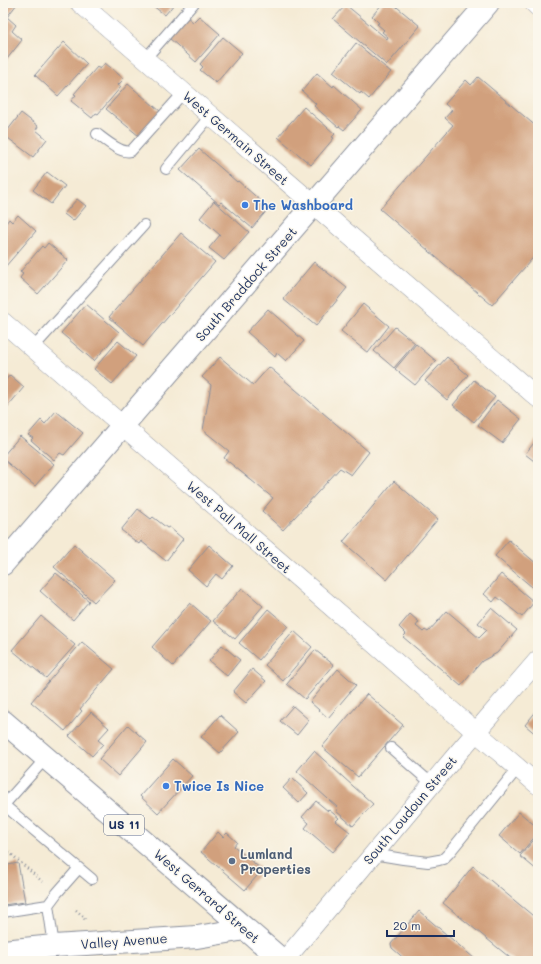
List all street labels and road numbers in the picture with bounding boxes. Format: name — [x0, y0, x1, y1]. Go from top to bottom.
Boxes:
street label: West Germain Street — [180, 87, 293, 189]
street label: South Braddock Street — [191, 223, 300, 344]
street label: West Pall Mall Street — [184, 477, 295, 577]
street label: South Loudoun Street — [359, 752, 460, 868]
road number: US 11 — [104, 815, 144, 835]
street label: West Gerrard Street — [151, 845, 264, 946]
street label: Valley Avenue — [80, 929, 168, 952]

